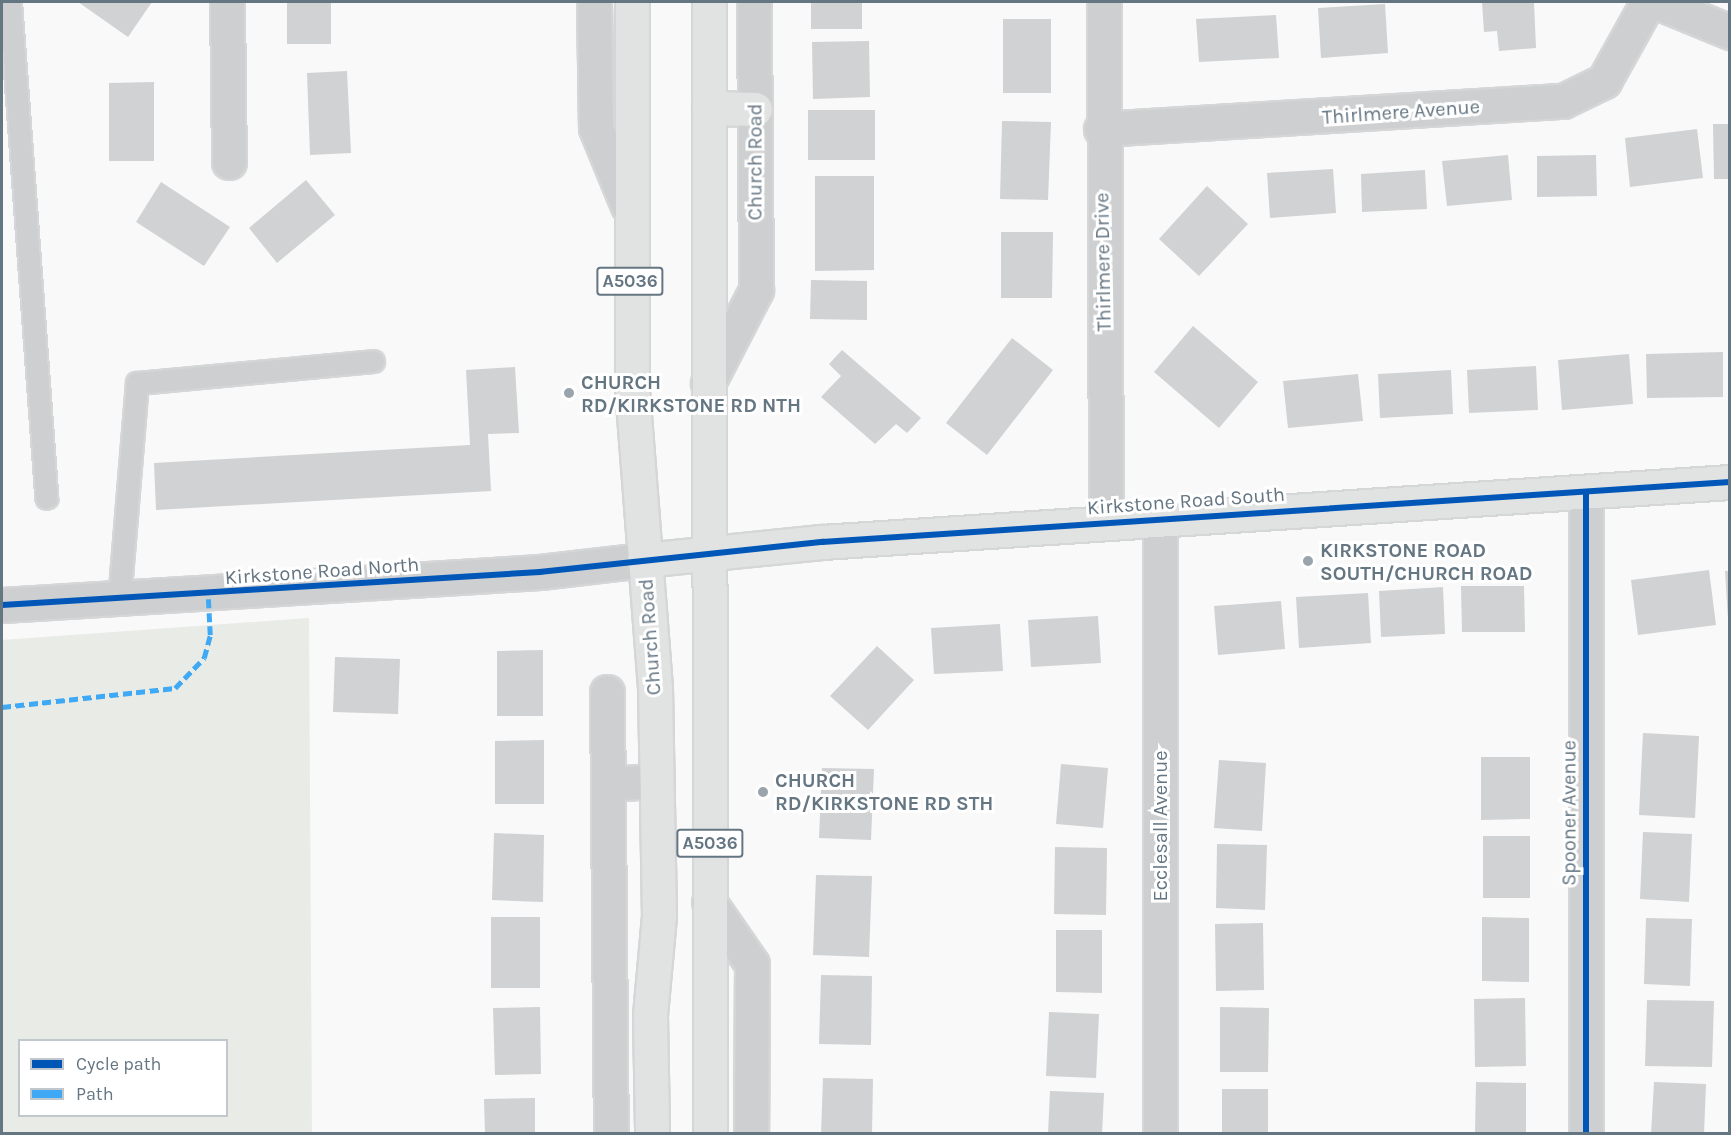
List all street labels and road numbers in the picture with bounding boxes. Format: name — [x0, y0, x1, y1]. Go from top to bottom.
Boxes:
street label: Thirlmere Avenue — [1321, 95, 1481, 129]
street label: Church Road — [743, 104, 767, 220]
street label: Thirlmere Drive — [1090, 192, 1116, 332]
road number: A5036 — [596, 266, 664, 296]
street label: Kirkstone Road South — [1086, 482, 1286, 520]
street label: Kirkstone Road North — [224, 552, 420, 590]
street label: Church Road — [634, 578, 666, 696]
street label: Spooner Avenue — [1557, 740, 1581, 886]
street label: Ecclesall Avenue — [1148, 750, 1172, 902]
road number: A5036 — [676, 828, 744, 858]

